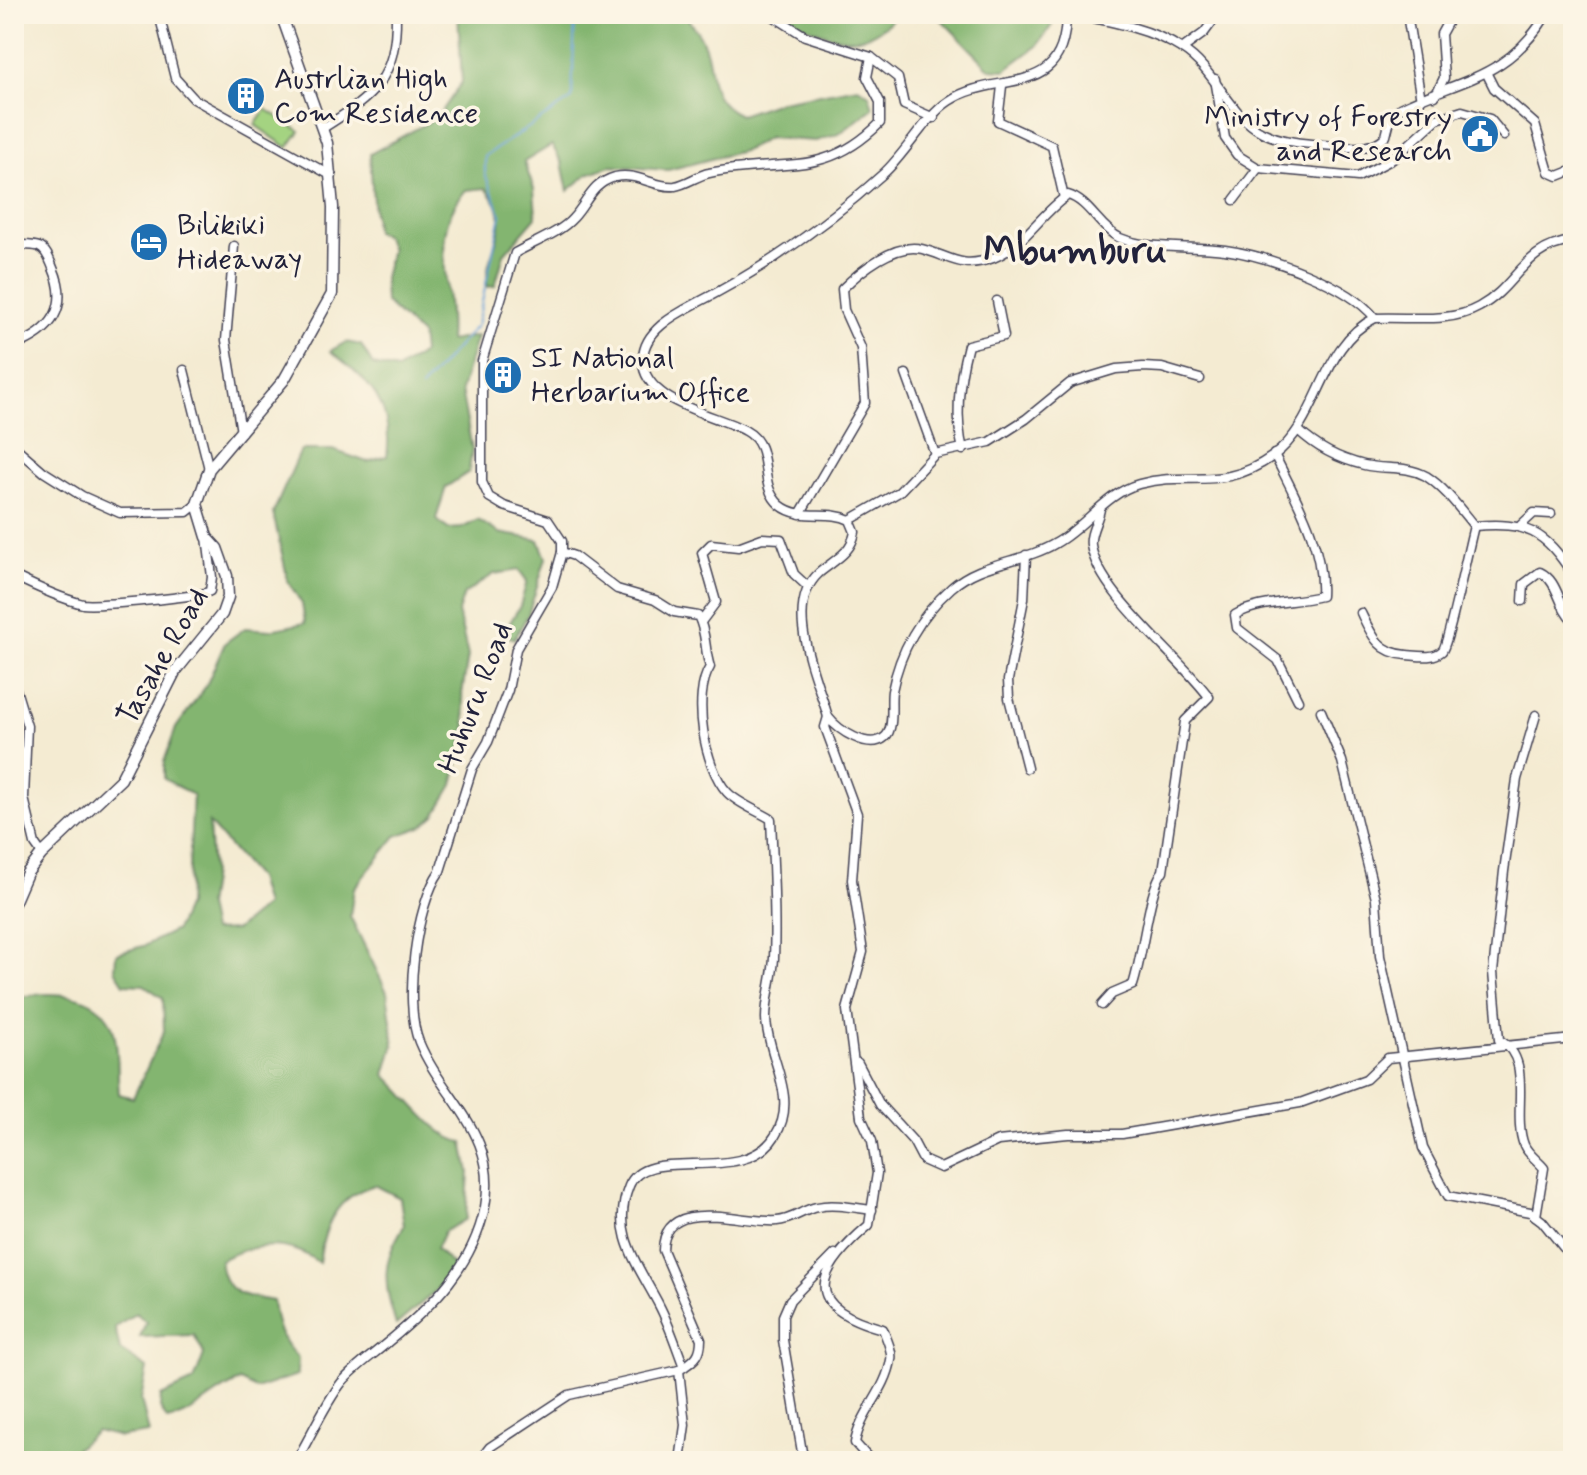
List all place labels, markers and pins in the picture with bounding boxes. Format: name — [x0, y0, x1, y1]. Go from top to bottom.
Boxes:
place label: Austrlian High Com Residence — [274, 60, 478, 133]
building icon: Austrlian High Com Residence — [225, 75, 267, 117]
place label: Ministry of Forestry and Research — [1204, 98, 1452, 171]
public building icon: Ministry of Forestry and Research — [1459, 113, 1501, 155]
place label: Bilikiki Hideaway — [177, 206, 302, 279]
hotel icon: Bilikiki Hideaway — [128, 221, 170, 263]
place label: SI National Herbarium Office — [531, 339, 750, 412]
building icon: SI National Herbarium Office — [482, 354, 524, 396]

